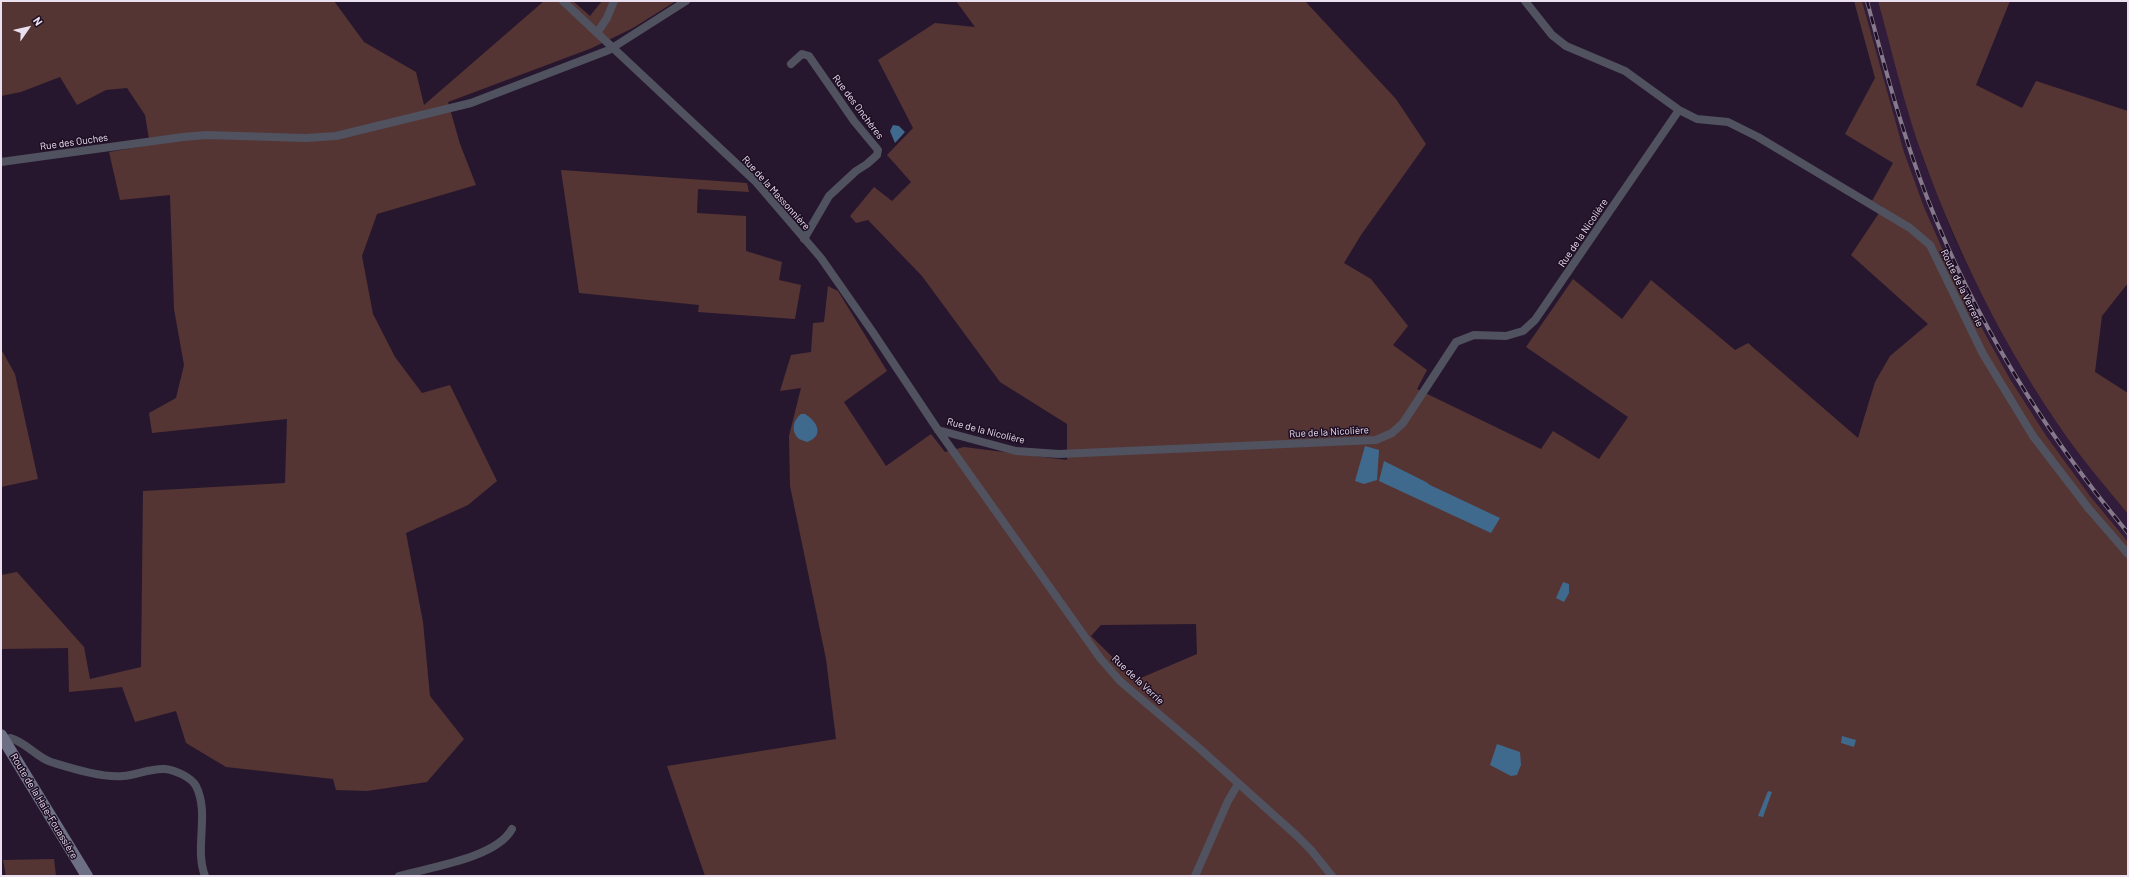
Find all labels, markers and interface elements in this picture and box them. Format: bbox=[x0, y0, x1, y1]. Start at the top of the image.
north arrow bbox=[8, 8, 48, 48]
text: N bbox=[31, 14, 46, 28]
street label: Rue des Onchères bbox=[830, 73, 886, 141]
street label: Rue des Ouches bbox=[39, 131, 109, 153]
street label: Rue de la Massonnière bbox=[739, 153, 813, 233]
street label: Rue de la Nicolière bbox=[1556, 196, 1610, 270]
street label: Route de la Verrerie bbox=[1938, 247, 1986, 329]
street label: Rue de la Nicolière bbox=[946, 415, 1026, 447]
street label: Rue de la Nicolière bbox=[1289, 424, 1369, 440]
street label: Rue de la Verrie bbox=[1109, 653, 1167, 707]
street label: Route de la Haie-Fouassière bbox=[8, 751, 80, 861]

